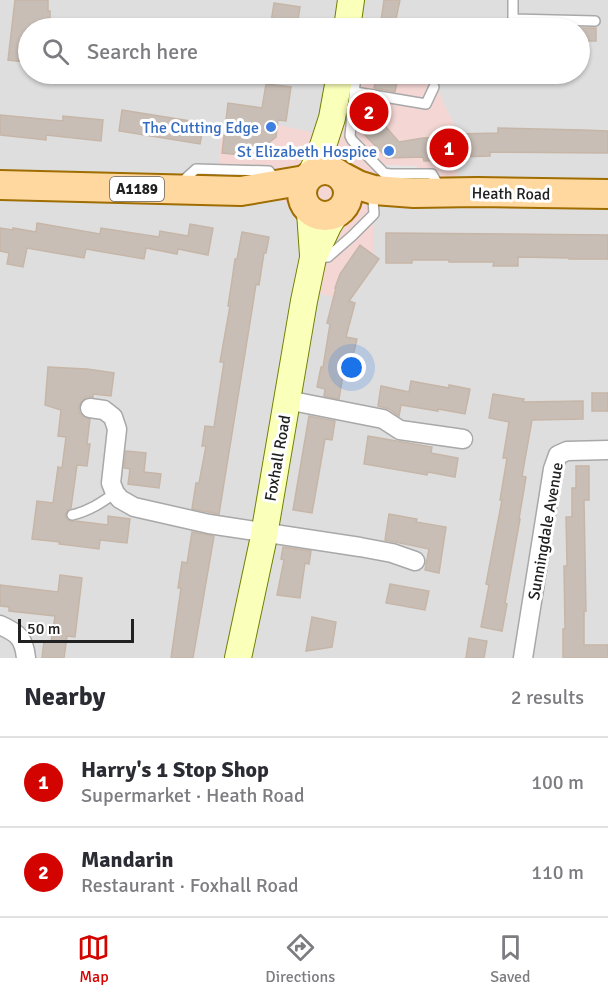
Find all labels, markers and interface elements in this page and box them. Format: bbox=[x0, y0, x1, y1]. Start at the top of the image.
search box bbox=[18, 18, 590, 84]
icon: search bbox=[39, 35, 72, 68]
text: Search here bbox=[87, 38, 198, 65]
pin: 2 bbox=[350, 90, 388, 134]
place label: The Cutting Edge bbox=[142, 118, 259, 138]
marker: The Cutting Edge bbox=[264, 120, 278, 134]
pin: 1 bbox=[430, 126, 468, 170]
place label: St Elizabeth Hospice bbox=[237, 142, 377, 162]
marker: St Elizabeth Hospice bbox=[382, 144, 396, 158]
road number: A1189 bbox=[110, 177, 164, 201]
street label: Heath Road bbox=[471, 183, 551, 205]
your location bbox=[337, 353, 366, 382]
street label: Foxhall Road bbox=[261, 414, 295, 503]
street label: Sunningdale Avenue bbox=[524, 461, 568, 602]
scale bar bbox=[18, 616, 134, 644]
text: 50 m bbox=[27, 619, 61, 639]
text: Nearby bbox=[24, 681, 105, 713]
text: 2 results bbox=[511, 685, 584, 710]
text: Harry's 1 Stop Shop bbox=[81, 756, 269, 783]
text: 1 bbox=[38, 770, 49, 795]
text: 100 m bbox=[531, 770, 584, 795]
text: Supermarket · Heath Road bbox=[81, 783, 305, 808]
text: Mandarin bbox=[81, 846, 174, 873]
text: 2 bbox=[38, 860, 49, 885]
text: 110 m bbox=[531, 860, 584, 885]
text: Restaurant · Foxhall Road bbox=[81, 873, 299, 898]
tab: Map bbox=[77, 931, 110, 987]
tab: Directions bbox=[265, 931, 335, 987]
tab: Saved bbox=[490, 931, 531, 987]

